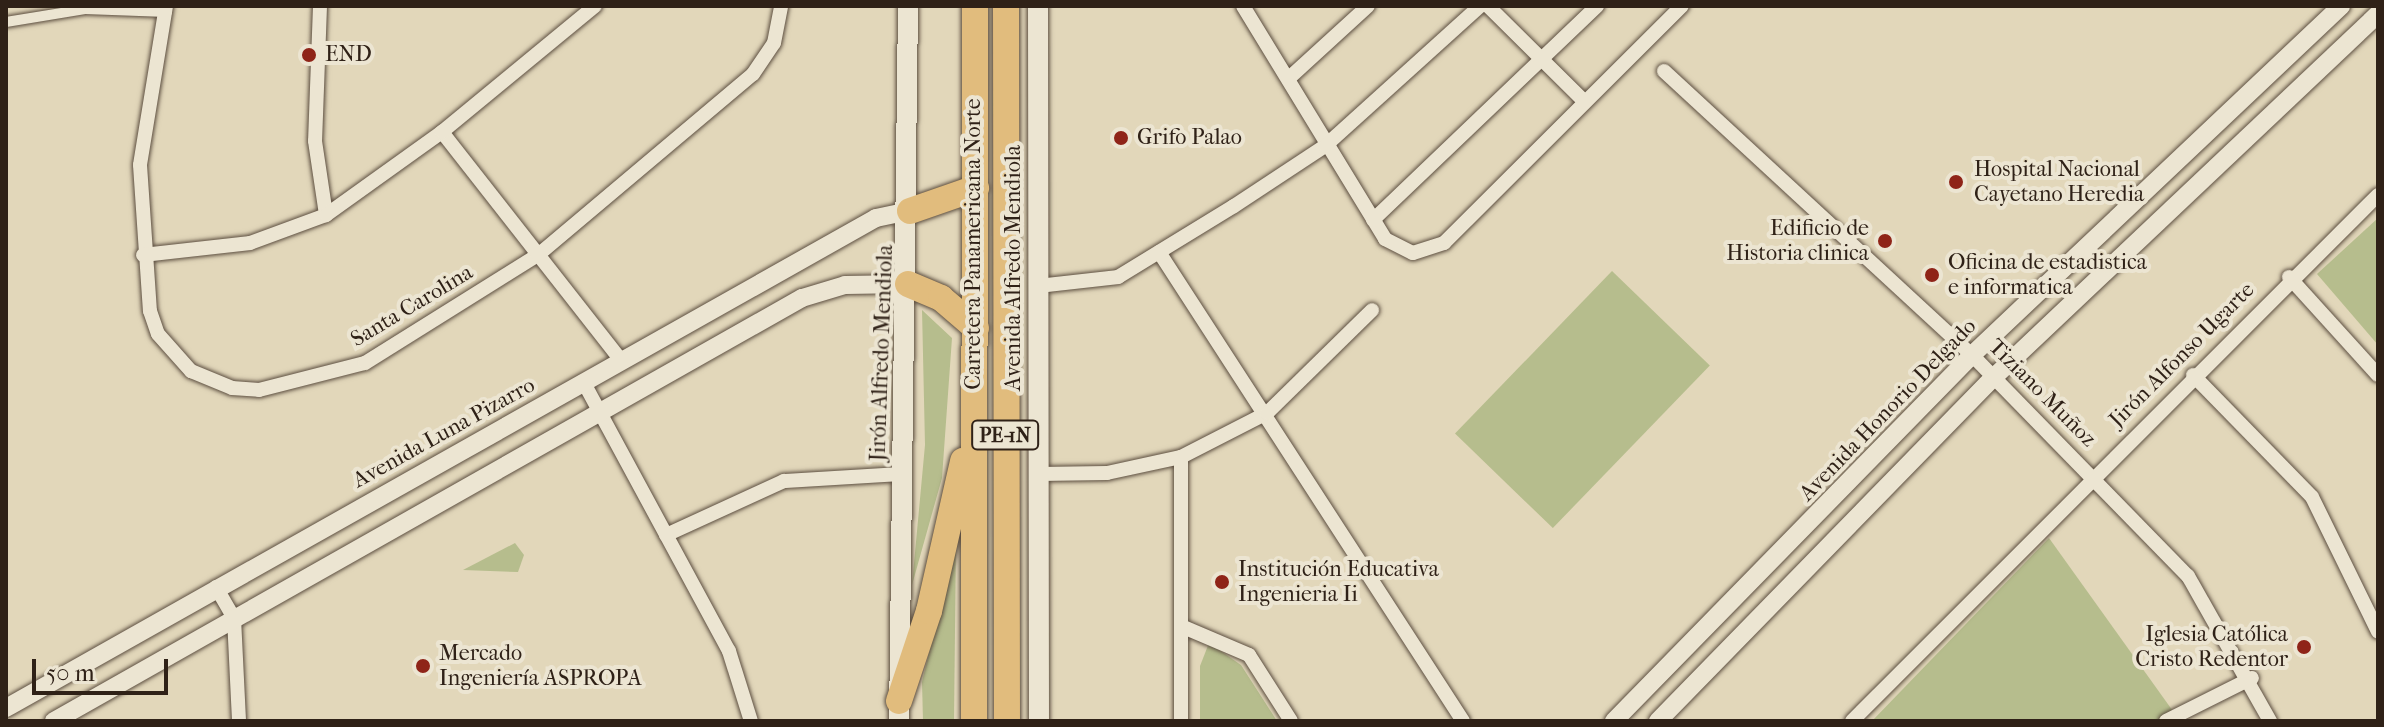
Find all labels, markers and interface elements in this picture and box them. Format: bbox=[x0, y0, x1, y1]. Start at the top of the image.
place label: END bbox=[325, 42, 372, 68]
marker: END bbox=[300, 46, 318, 64]
street label: Carretera Panamericana Norte bbox=[961, 98, 987, 390]
place label: Grifo Palao bbox=[1137, 125, 1242, 151]
marker: Grifo Palao bbox=[1112, 129, 1130, 147]
street label: Avenida Alfredo Mendiola bbox=[1001, 145, 1027, 391]
place label: Hospital Nacional Cayetano Heredia bbox=[1974, 156, 2144, 208]
marker: Hospital Nacional Cayetano Heredia bbox=[1945, 171, 1967, 193]
place label: Edificio de Historia clinica bbox=[1726, 215, 1869, 266]
marker: Edificio de Historia clinica bbox=[1876, 232, 1894, 250]
street label: Jirón Alfredo Mendiola bbox=[865, 244, 899, 462]
place label: Oficina de estadistica e informatica bbox=[1948, 249, 2147, 300]
street label: Santa Carolina bbox=[346, 259, 478, 353]
marker: Oficina de estadistica e informatica bbox=[1923, 266, 1941, 284]
street label: Jirón Alfonso Ugarte bbox=[2104, 277, 2260, 433]
street label: Avenida Honorio Delgado bbox=[1794, 313, 1982, 507]
street label: Tiziano Muñoz bbox=[1983, 334, 2101, 452]
street label: Avenida Luna Pizarro bbox=[348, 372, 540, 494]
road number: PE-1N bbox=[971, 419, 1039, 451]
place label: Institución Educativa Ingenieria Ii bbox=[1238, 556, 1439, 608]
marker: Institución Educativa Ingenieria Ii bbox=[1213, 573, 1231, 591]
place label: Iglesia Católica Cristo Redentor bbox=[2135, 621, 2288, 672]
marker: Iglesia Católica Cristo Redentor bbox=[2295, 638, 2313, 656]
place label: Mercado Ingeniería ASPROPA bbox=[439, 640, 642, 692]
scale bar bbox=[36, 643, 172, 693]
marker: Mercado Ingeniería ASPROPA bbox=[414, 657, 432, 675]
text: 50 m bbox=[46, 659, 95, 687]

